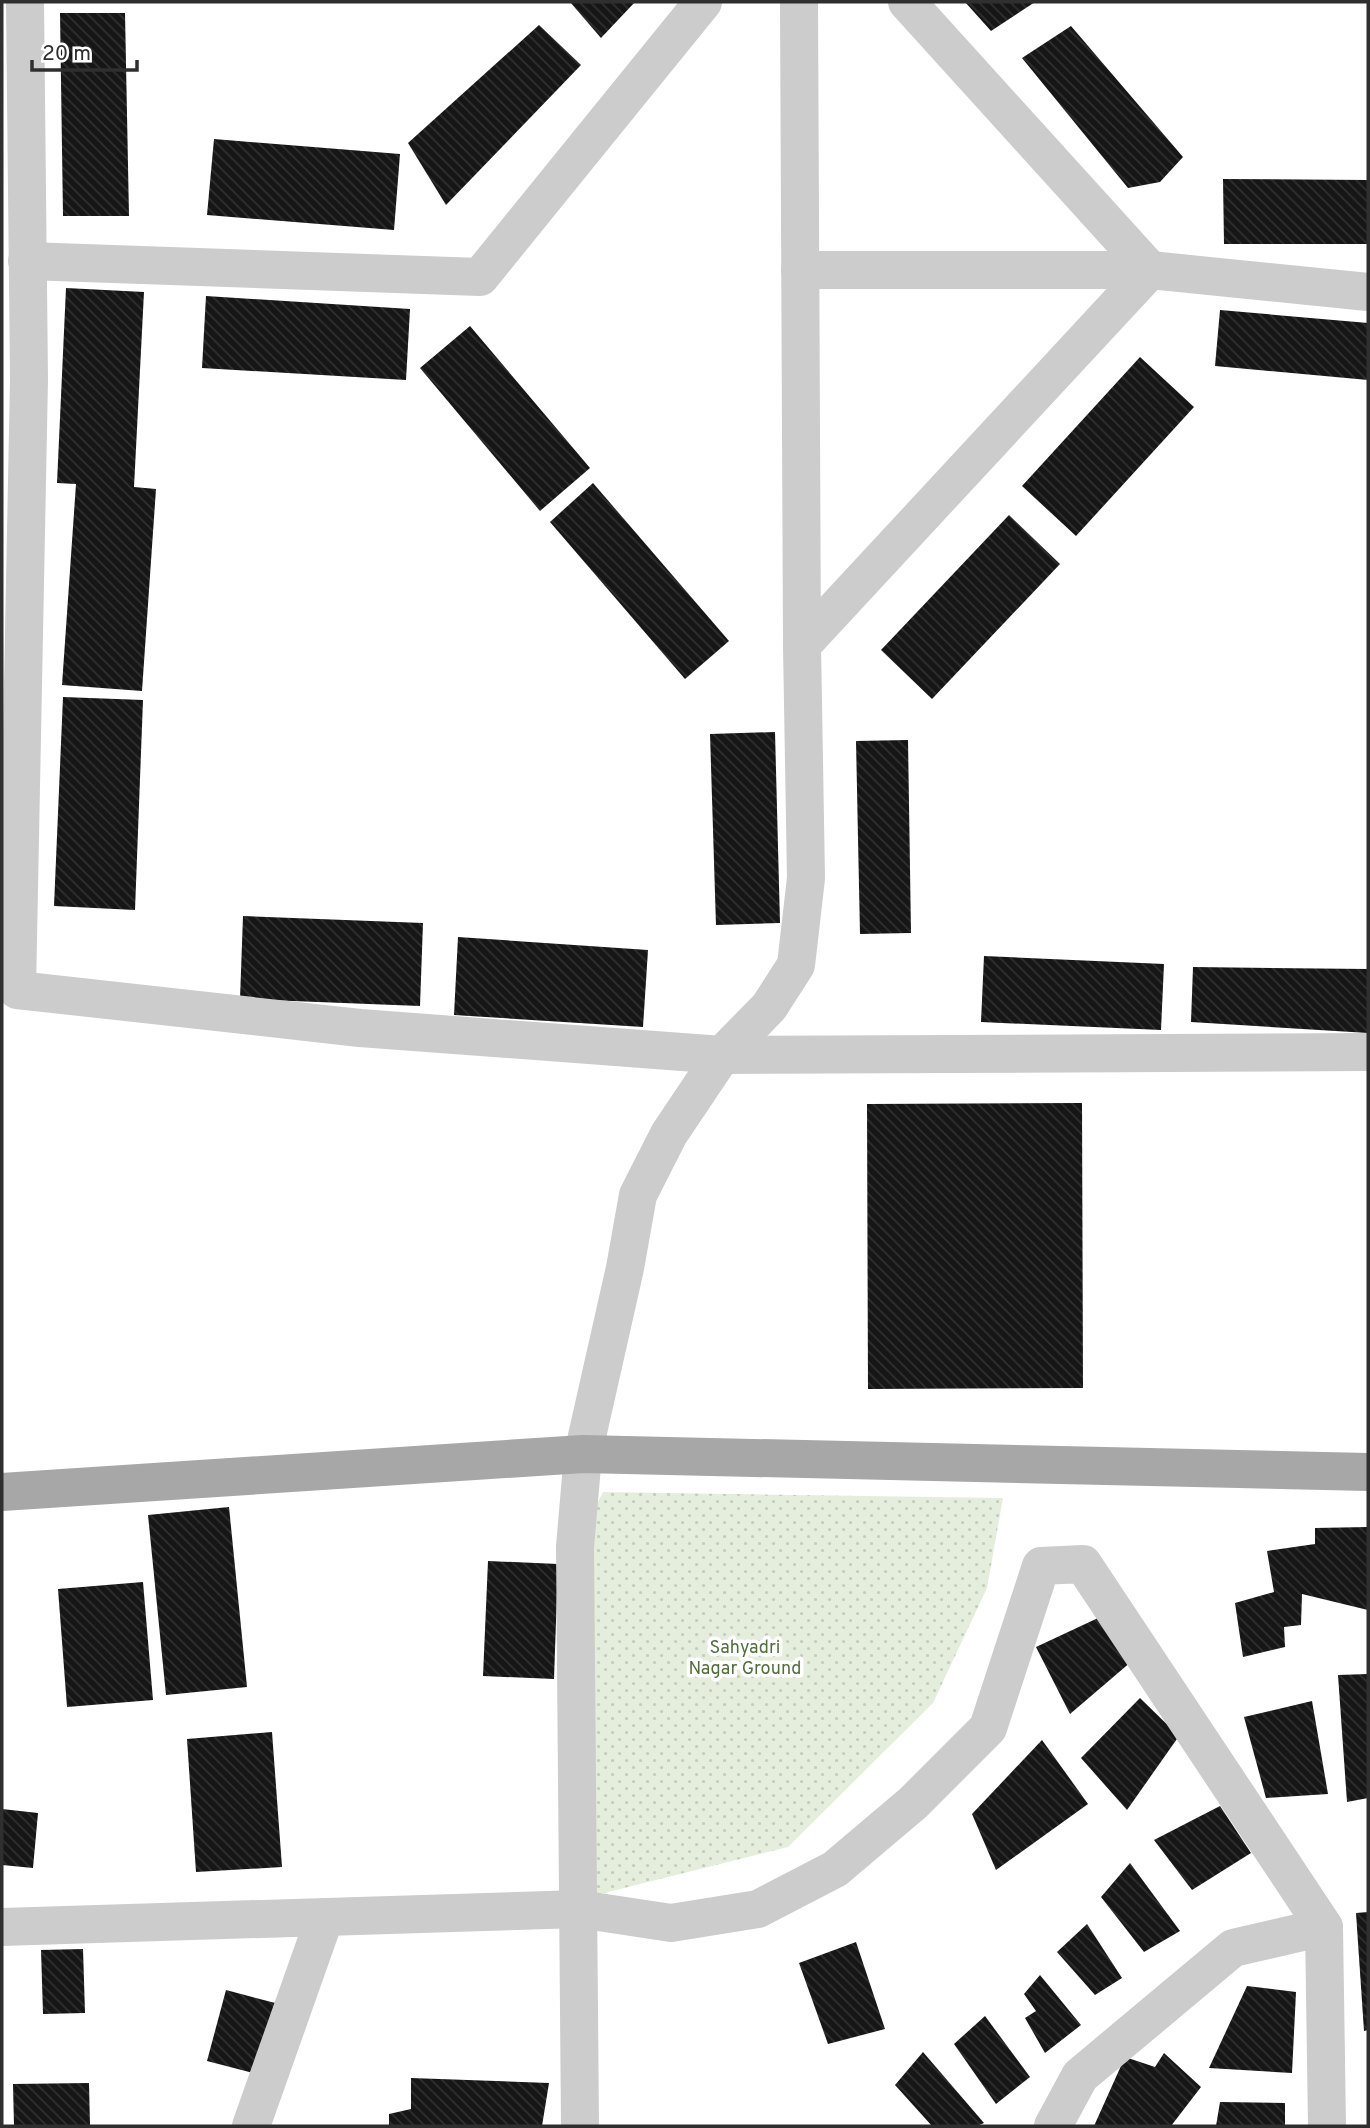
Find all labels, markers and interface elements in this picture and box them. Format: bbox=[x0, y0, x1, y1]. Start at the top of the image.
scale bar bbox=[32, 28, 136, 72]
text: 20 m bbox=[42, 41, 91, 68]
park label: Sahyadri Nagar Ground bbox=[689, 1637, 801, 1681]

